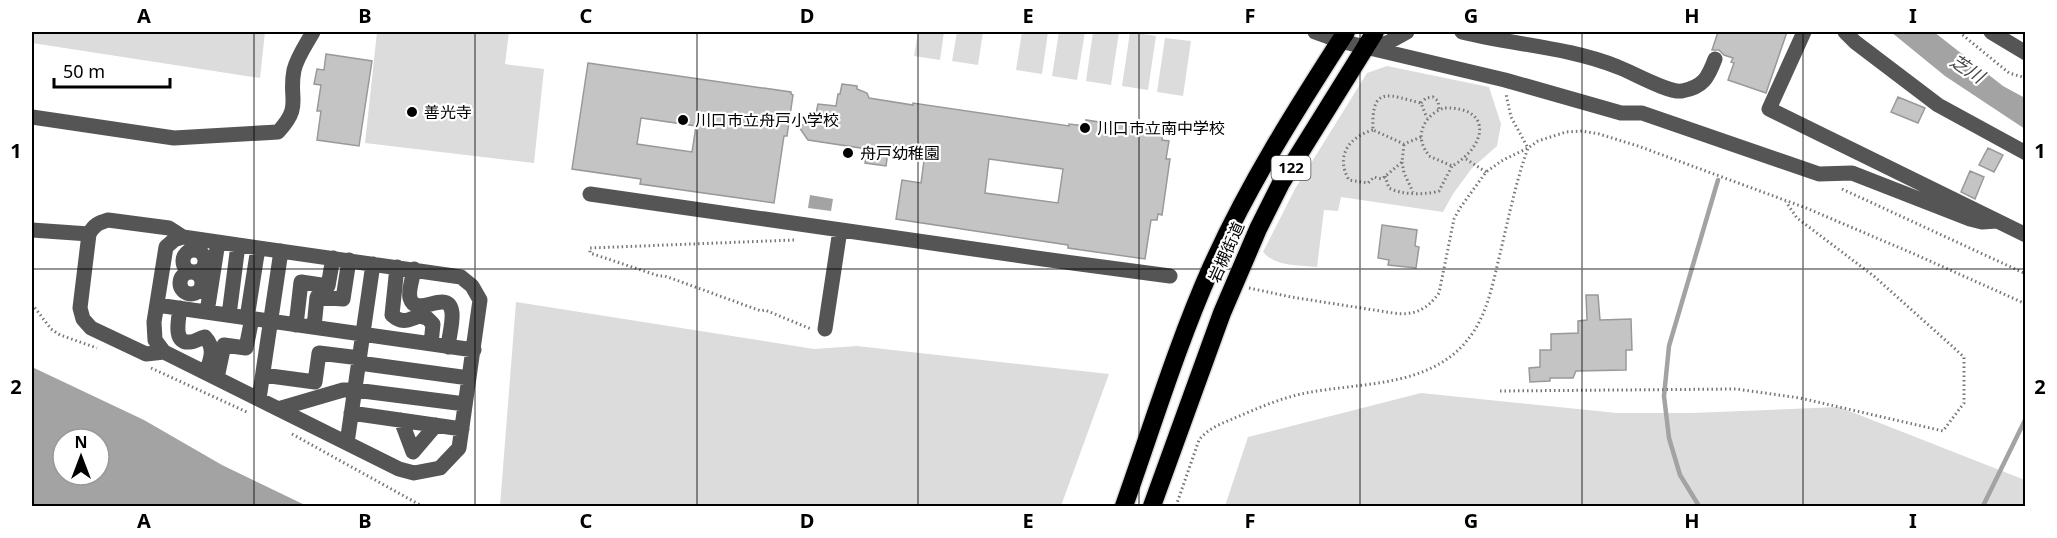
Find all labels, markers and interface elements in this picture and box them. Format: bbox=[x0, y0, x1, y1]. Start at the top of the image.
text: A bbox=[137, 2, 151, 29]
text: B bbox=[358, 2, 372, 29]
text: C bbox=[580, 2, 593, 29]
text: D bbox=[800, 2, 814, 29]
text: E bbox=[1022, 2, 1034, 29]
text: F bbox=[1245, 2, 1255, 29]
text: G bbox=[1464, 2, 1478, 29]
text: H bbox=[1684, 2, 1700, 29]
text: I bbox=[1909, 2, 1917, 29]
water label: 芝川 bbox=[1946, 48, 1991, 89]
scale bar bbox=[54, 51, 170, 89]
text: 50 m bbox=[63, 59, 105, 83]
place label: 善光寺 bbox=[424, 101, 472, 123]
marker: 善光寺 bbox=[405, 105, 419, 119]
place label: 川口市立舟戸小学校 bbox=[695, 109, 839, 131]
marker: 川口市立舟戸小学校 bbox=[676, 113, 690, 127]
place label: 川口市立南中学校 bbox=[1097, 117, 1225, 139]
marker: 川口市立南中学校 bbox=[1078, 121, 1092, 135]
text: 1 bbox=[10, 137, 22, 164]
text: 1 bbox=[2034, 137, 2046, 164]
place label: 舟戸幼稚園 bbox=[860, 142, 940, 164]
marker: 舟戸幼稚園 bbox=[841, 146, 855, 160]
road number: 122 bbox=[1272, 156, 1310, 180]
street label: 岩槻街道 bbox=[1203, 218, 1249, 286]
text: 2 bbox=[10, 373, 22, 400]
text: 2 bbox=[2034, 373, 2046, 400]
north arrow bbox=[51, 427, 111, 487]
text: N bbox=[74, 431, 88, 453]
text: A bbox=[137, 507, 151, 534]
text: B bbox=[358, 507, 372, 534]
text: C bbox=[580, 507, 593, 534]
text: D bbox=[800, 507, 814, 534]
text: E bbox=[1022, 507, 1034, 534]
text: F bbox=[1245, 507, 1255, 534]
text: G bbox=[1464, 507, 1478, 534]
text: H bbox=[1684, 507, 1700, 534]
text: I bbox=[1909, 507, 1917, 534]

